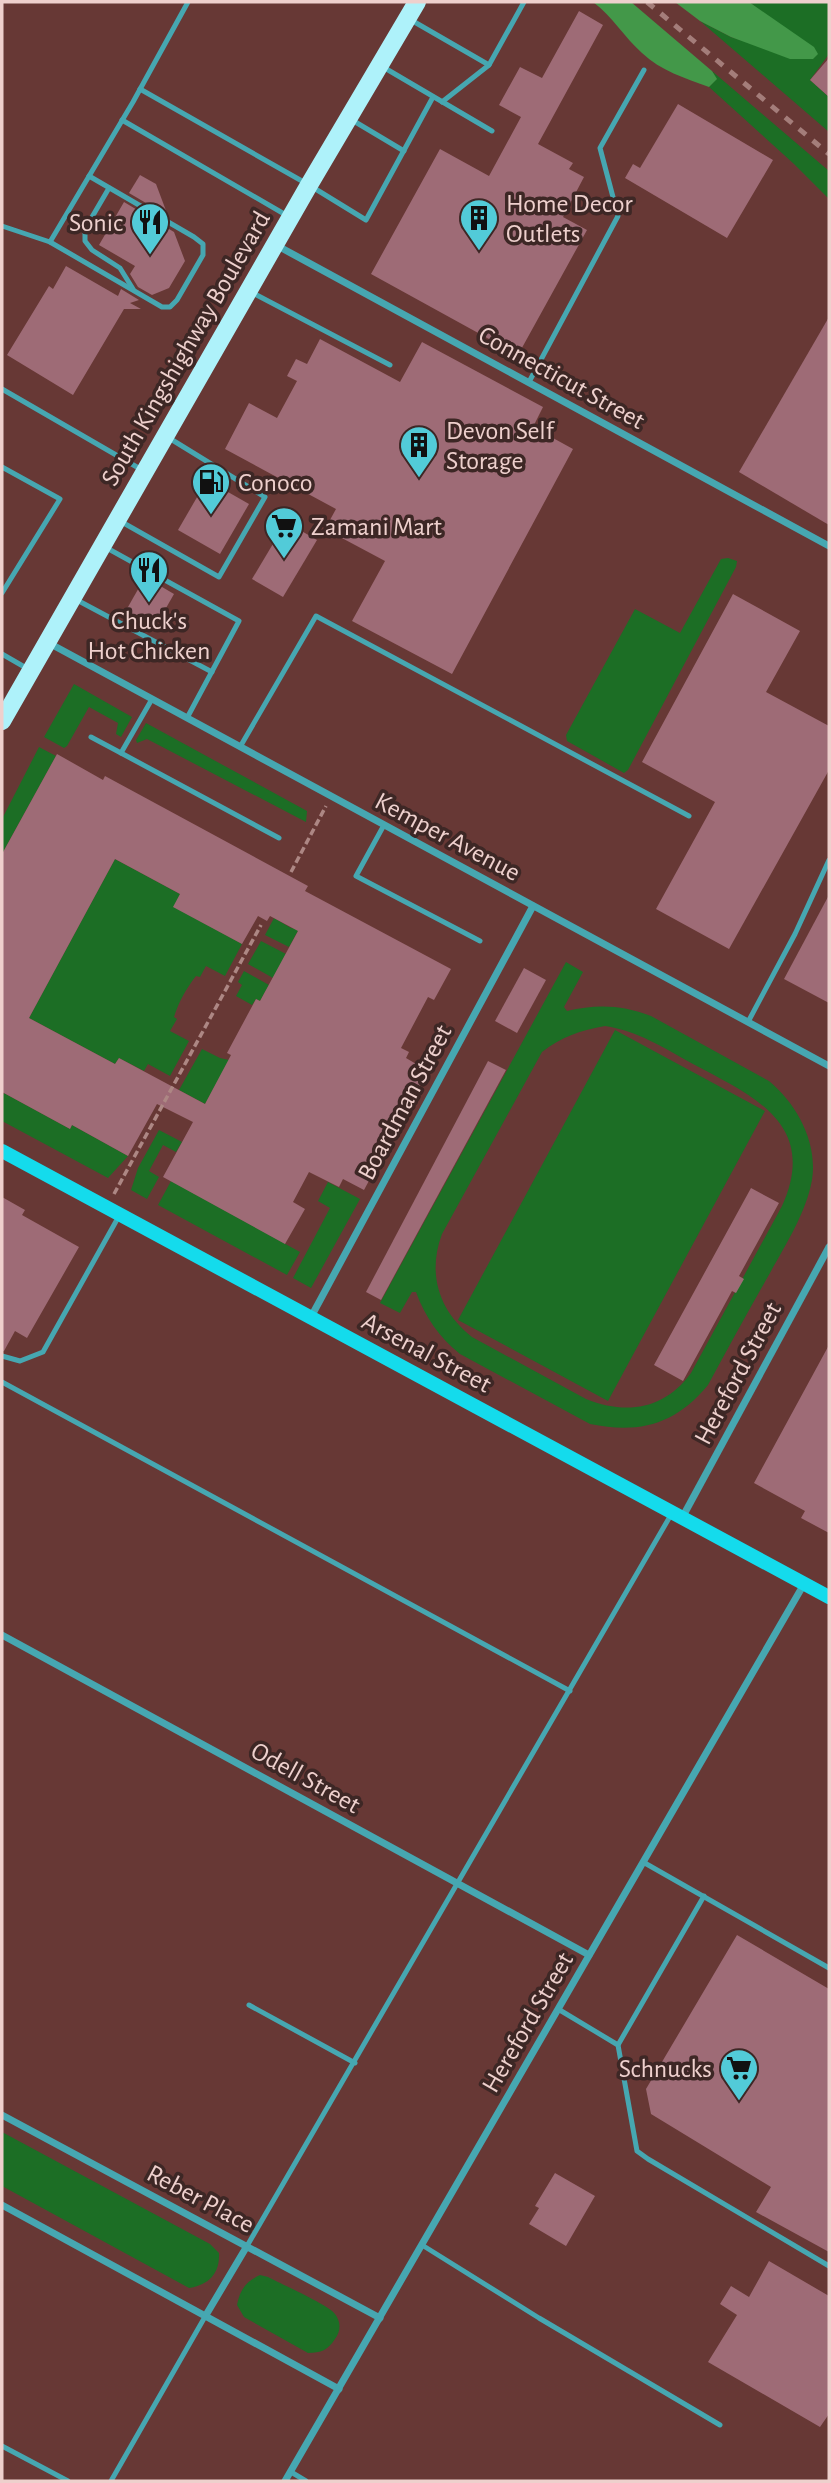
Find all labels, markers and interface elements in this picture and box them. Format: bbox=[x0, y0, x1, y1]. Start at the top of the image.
place label: Home Decor Outlets bbox=[506, 191, 633, 247]
building icon: Home Decor Outlets bbox=[458, 197, 500, 252]
restaurant icon: Sonic bbox=[129, 201, 171, 256]
street label: South Kingshighway Boulevard bbox=[97, 207, 275, 490]
place label: Sonic bbox=[69, 210, 123, 236]
street label: Connecticut Street bbox=[474, 321, 649, 434]
place label: Devon Self Storage bbox=[446, 418, 556, 474]
building icon: Devon Self Storage bbox=[398, 424, 440, 479]
fuel station icon: Conoco bbox=[190, 461, 232, 516]
place label: Conoco bbox=[238, 470, 312, 496]
supermarket icon: Zamani Mart bbox=[263, 505, 305, 560]
place label: Zamani Mart bbox=[311, 514, 442, 540]
restaurant icon: Chuck's Hot Chicken bbox=[128, 549, 170, 604]
place label: Chuck's Hot Chicken bbox=[88, 608, 210, 664]
street label: Kemper Avenue bbox=[371, 788, 524, 886]
street label: Boardman Street bbox=[353, 1021, 457, 1184]
street label: Hereford Street bbox=[690, 1298, 786, 1449]
street label: Arsenal Street bbox=[358, 1308, 495, 1398]
street label: Odell Street bbox=[247, 1737, 364, 1818]
street label: Hereford Street bbox=[477, 1948, 578, 2097]
supermarket icon: Schnucks bbox=[718, 2047, 760, 2102]
place label: Schnucks bbox=[619, 2056, 712, 2082]
street label: Reber Place bbox=[143, 2160, 258, 2238]

